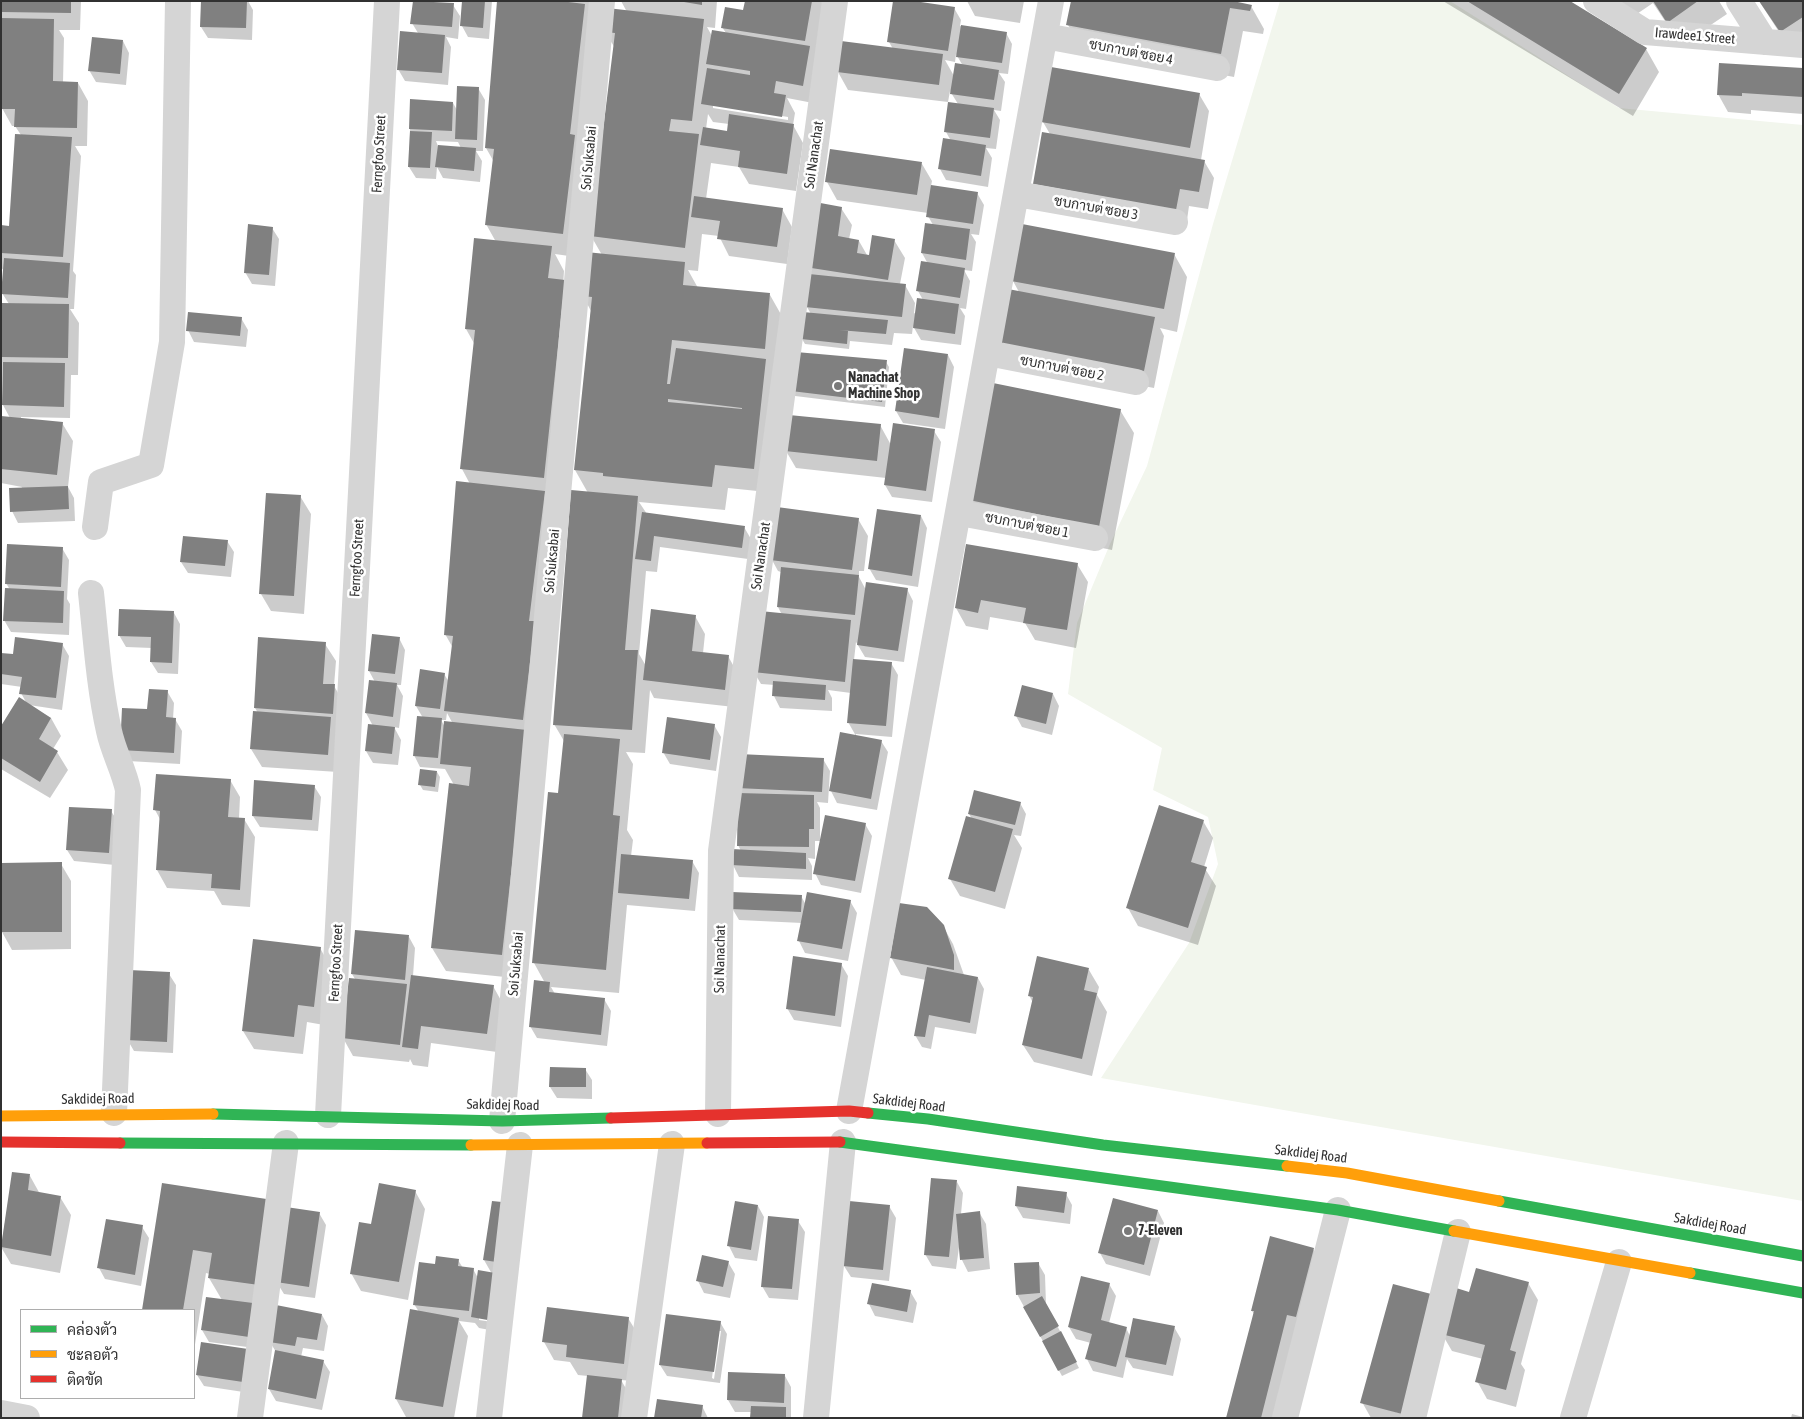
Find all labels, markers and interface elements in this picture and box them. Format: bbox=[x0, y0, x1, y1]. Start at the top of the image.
street label: Irawdee1 Street bbox=[1654, 24, 1736, 48]
street label: ชบกาบต่ ซอย 4 bbox=[1088, 36, 1174, 68]
street label: Ferngfoo Street bbox=[369, 114, 389, 194]
street label: Soi Nanachat bbox=[801, 120, 827, 190]
street label: Soi Suksabai bbox=[578, 125, 600, 191]
street label: ชบกาบต่ ซอย 3 bbox=[1053, 192, 1139, 224]
street label: ชบกาบต่ ซอย 2 bbox=[1019, 352, 1105, 384]
place label: Nanachat Machine Shop bbox=[848, 370, 920, 402]
marker: Nanachat Machine Shop bbox=[832, 380, 844, 392]
street label: ชบกาบต่ ซอย 1 bbox=[984, 509, 1070, 541]
street label: Ferngfoo Street bbox=[347, 518, 367, 598]
street label: Soi Nanachat bbox=[748, 521, 774, 591]
street label: Soi Suksabai bbox=[541, 528, 563, 594]
street label: Ferngfoo Street bbox=[326, 923, 346, 1003]
street label: Soi Nanachat bbox=[711, 925, 729, 993]
street label: Soi Suksabai bbox=[505, 931, 527, 997]
street label: Sakdidej Road bbox=[61, 1090, 135, 1108]
street label: Sakdidej Road bbox=[872, 1090, 946, 1116]
street label: Sakdidej Road bbox=[466, 1096, 540, 1114]
street label: Sakdidej Road bbox=[1274, 1141, 1348, 1167]
street label: Sakdidej Road bbox=[1673, 1209, 1747, 1239]
place label: 7-Eleven bbox=[1138, 1223, 1183, 1239]
marker: 7-Eleven bbox=[1122, 1225, 1134, 1237]
legend bbox=[20, 1309, 195, 1399]
text: คล่องตัว bbox=[67, 1321, 117, 1338]
text: ชะลอตัว bbox=[67, 1346, 118, 1363]
text: ติดขัด bbox=[67, 1371, 103, 1388]

